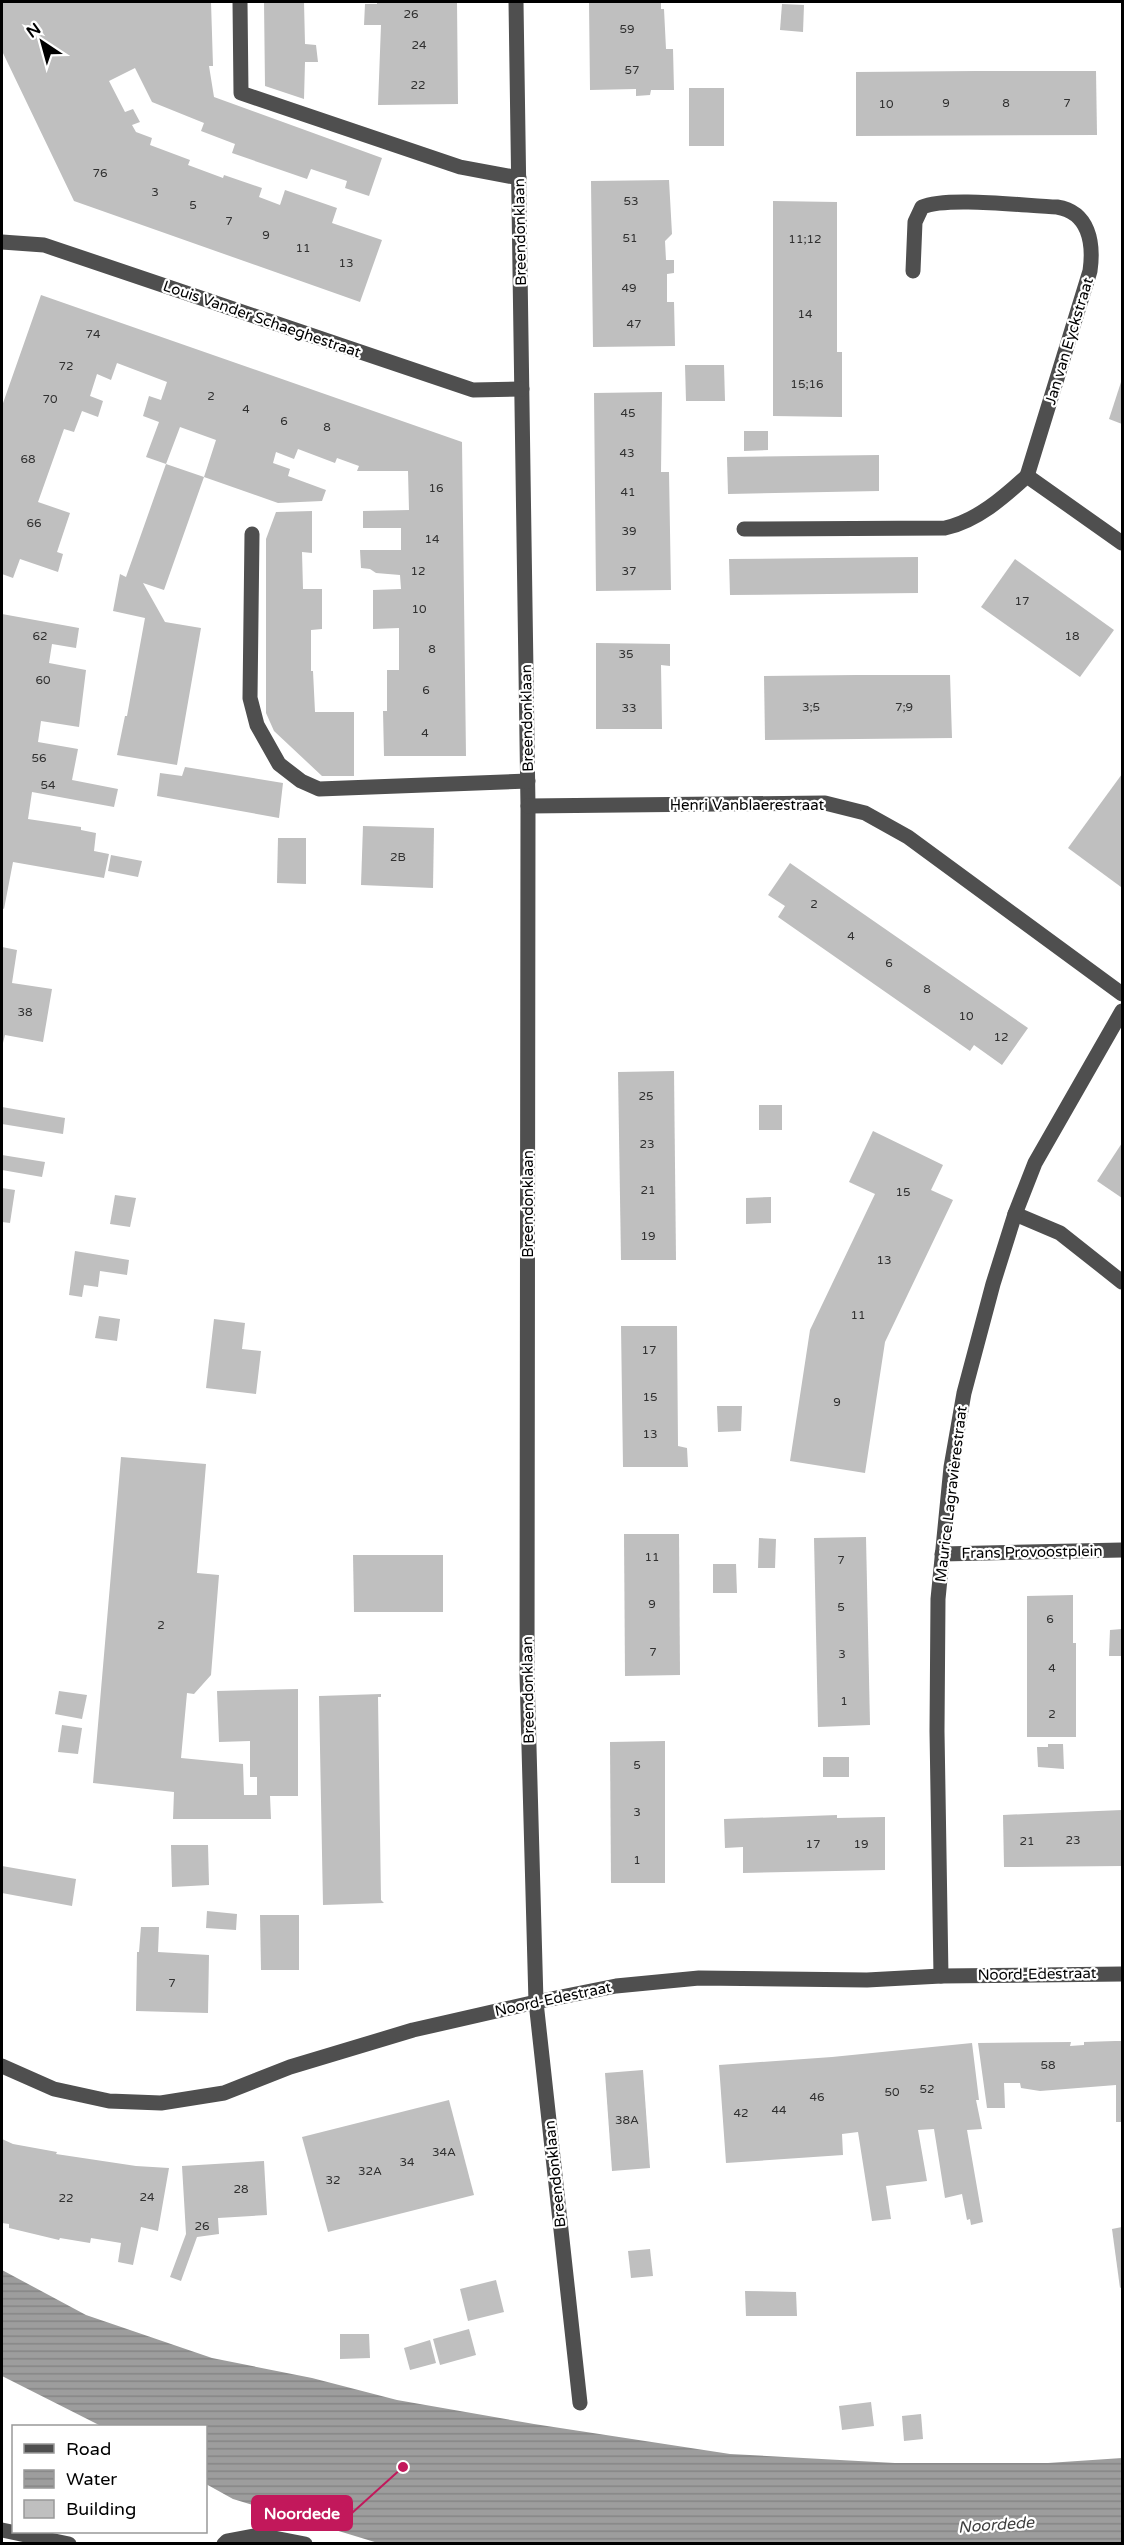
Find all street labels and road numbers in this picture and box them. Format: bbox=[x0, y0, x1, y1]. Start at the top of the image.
street label: Breendonklaan bbox=[510, 178, 530, 286]
street label: Jan van Eyckstraat bbox=[1041, 275, 1097, 407]
street label: Louis Vander Schaeghestraat bbox=[161, 277, 363, 361]
street label: Breendonklaan bbox=[517, 664, 537, 772]
street label: Henri Vanblaerestraat bbox=[670, 796, 824, 814]
street label: Breendonklaan bbox=[519, 1150, 537, 1258]
street label: Maurice Lagravièrestraat bbox=[931, 1405, 971, 1583]
street label: Frans Provoostplein bbox=[961, 1542, 1103, 1562]
street label: Breendonklaan bbox=[518, 1636, 538, 1744]
street label: Noord-Edestraat bbox=[978, 1964, 1097, 1984]
street label: Noord-Edestraat bbox=[493, 1978, 613, 2020]
street label: Breendonklaan bbox=[540, 2120, 570, 2228]

